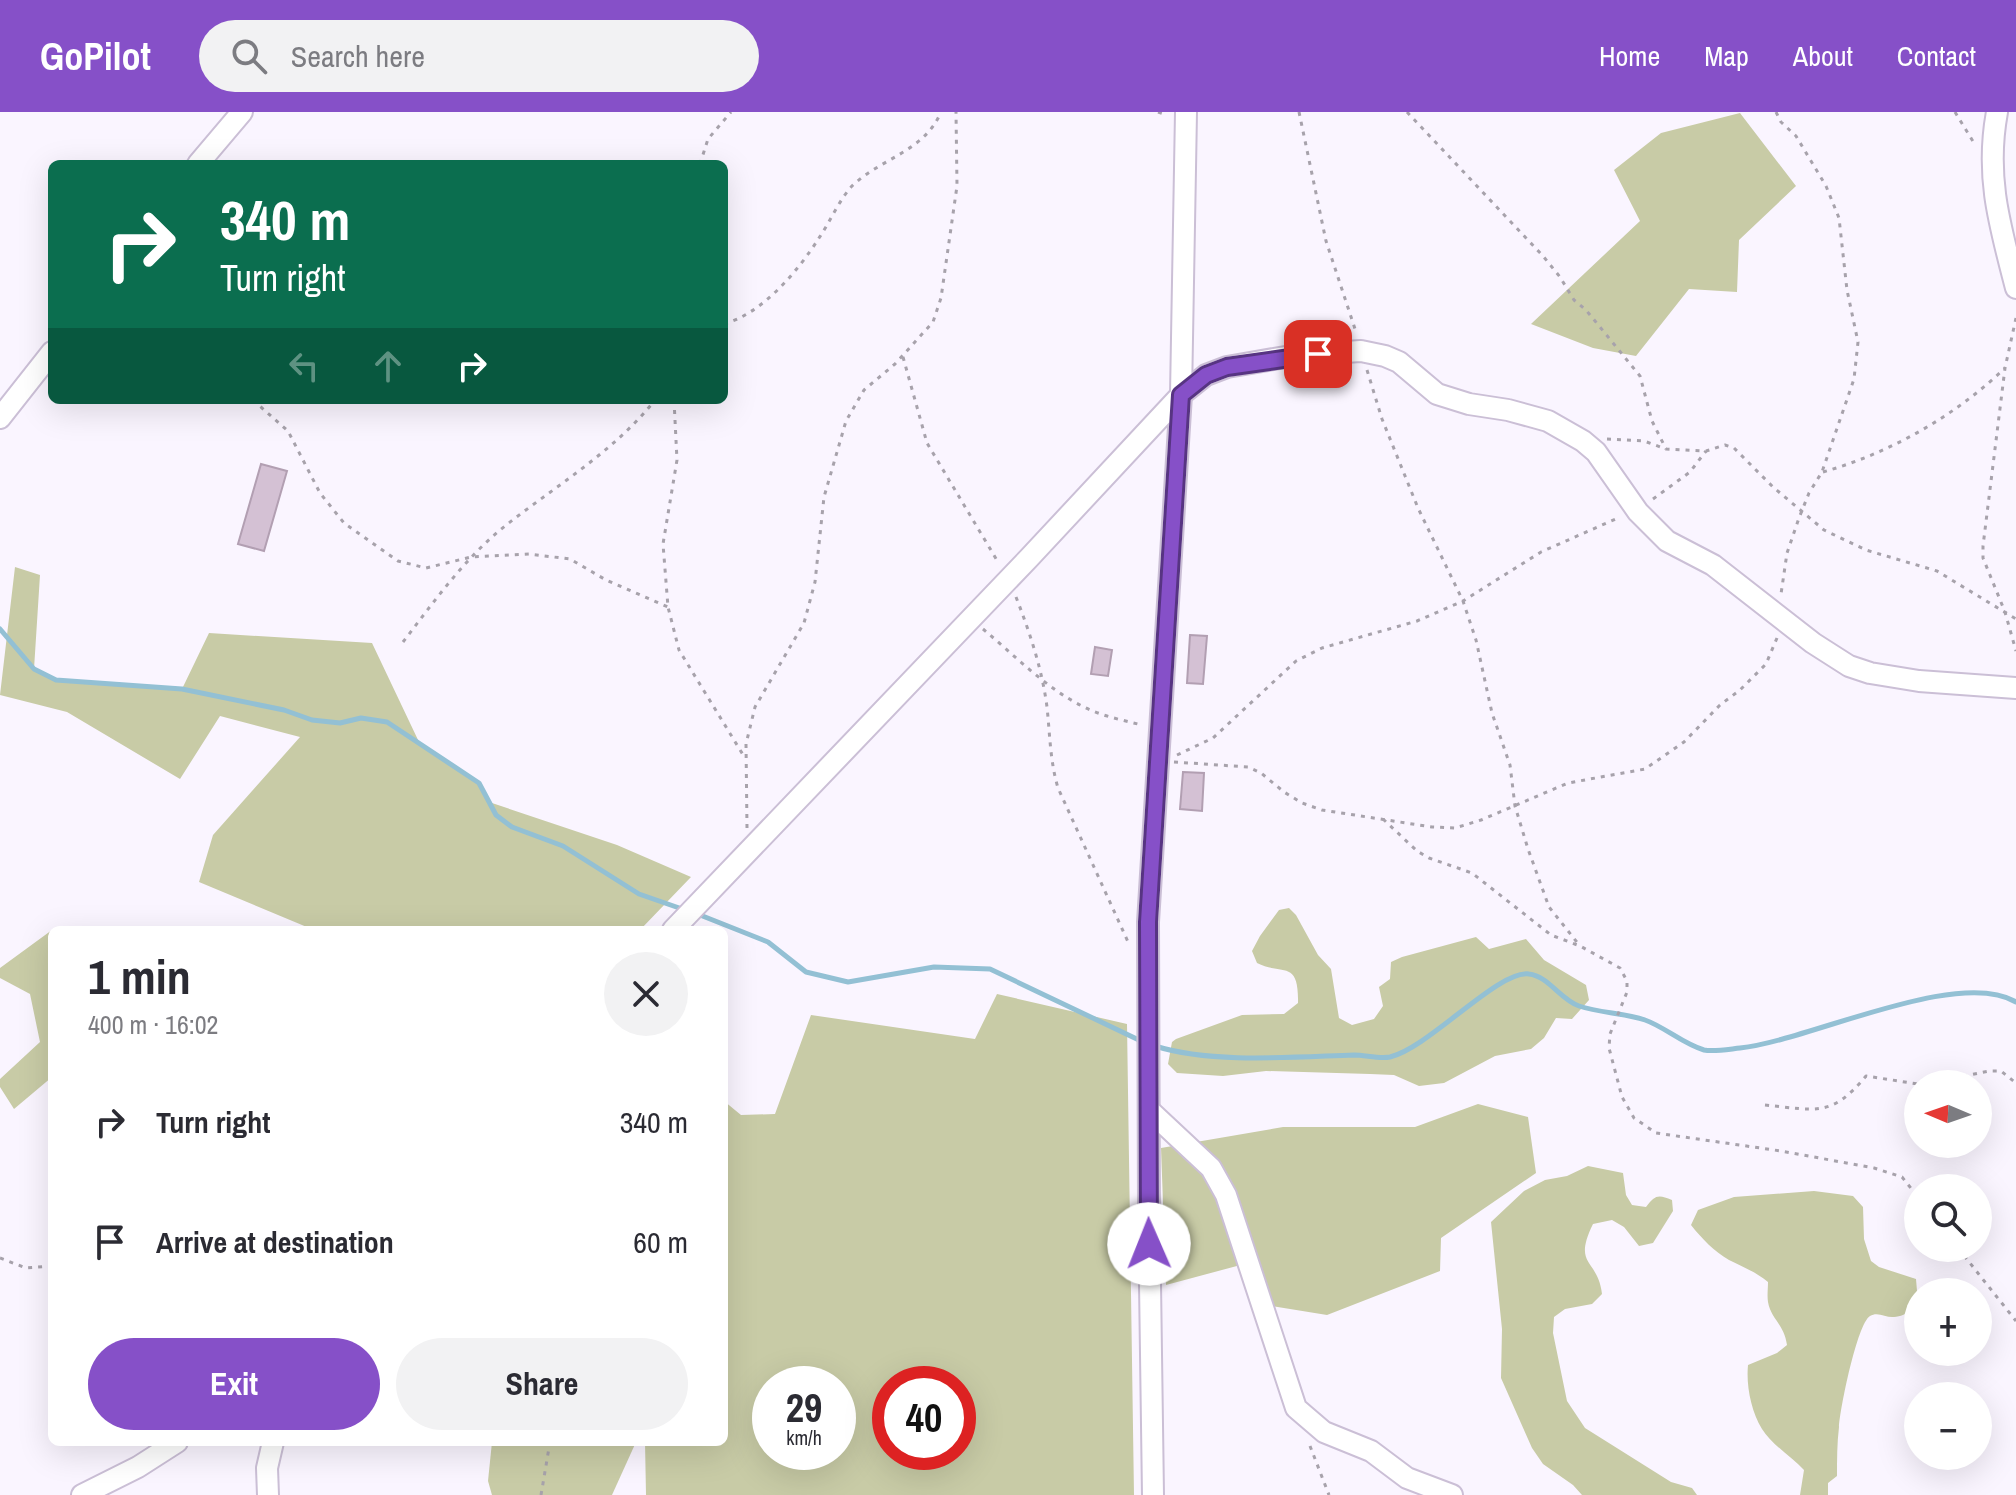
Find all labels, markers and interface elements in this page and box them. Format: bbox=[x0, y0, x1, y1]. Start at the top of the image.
search box bbox=[199, 20, 759, 92]
text: GoPilot bbox=[40, 31, 151, 82]
icon: search bbox=[227, 34, 271, 78]
text: Search here bbox=[291, 36, 425, 76]
text: Home bbox=[1599, 37, 1660, 75]
text: Map bbox=[1704, 37, 1749, 75]
text: About bbox=[1793, 37, 1853, 75]
text: Contact bbox=[1897, 37, 1976, 75]
text: 340 m bbox=[220, 182, 350, 257]
icon: right bbox=[88, 192, 192, 296]
text: Turn right bbox=[220, 254, 345, 302]
pin bbox=[1284, 320, 1352, 388]
icon: arrive bbox=[1296, 332, 1340, 376]
icon: left bbox=[282, 344, 326, 388]
icon: ahead bbox=[366, 344, 410, 388]
icon: right bbox=[450, 344, 494, 388]
text: 1 min bbox=[88, 944, 191, 1009]
button: close bbox=[604, 952, 688, 1036]
text: 400 m · 16:02 bbox=[88, 1007, 218, 1042]
north arrow bbox=[1904, 1070, 1992, 1158]
map controls bbox=[1904, 1070, 1992, 1470]
icon: right bbox=[88, 1100, 132, 1144]
text: Turn right bbox=[156, 1102, 270, 1142]
text: 340 m bbox=[620, 1102, 688, 1142]
button: search bbox=[1904, 1174, 1992, 1262]
position arrow bbox=[1107, 1202, 1191, 1286]
icon: arrive bbox=[88, 1220, 132, 1264]
text: Arrive at destination bbox=[156, 1222, 394, 1262]
text: 60 m bbox=[633, 1222, 688, 1262]
button: + bbox=[1904, 1278, 1992, 1366]
button: Exit bbox=[88, 1338, 380, 1430]
button: Share bbox=[396, 1338, 688, 1430]
speed limit sign: 40 bbox=[872, 1366, 976, 1470]
text: 29 bbox=[786, 1381, 822, 1434]
button: − bbox=[1904, 1382, 1992, 1470]
text: km/h bbox=[786, 1424, 822, 1451]

